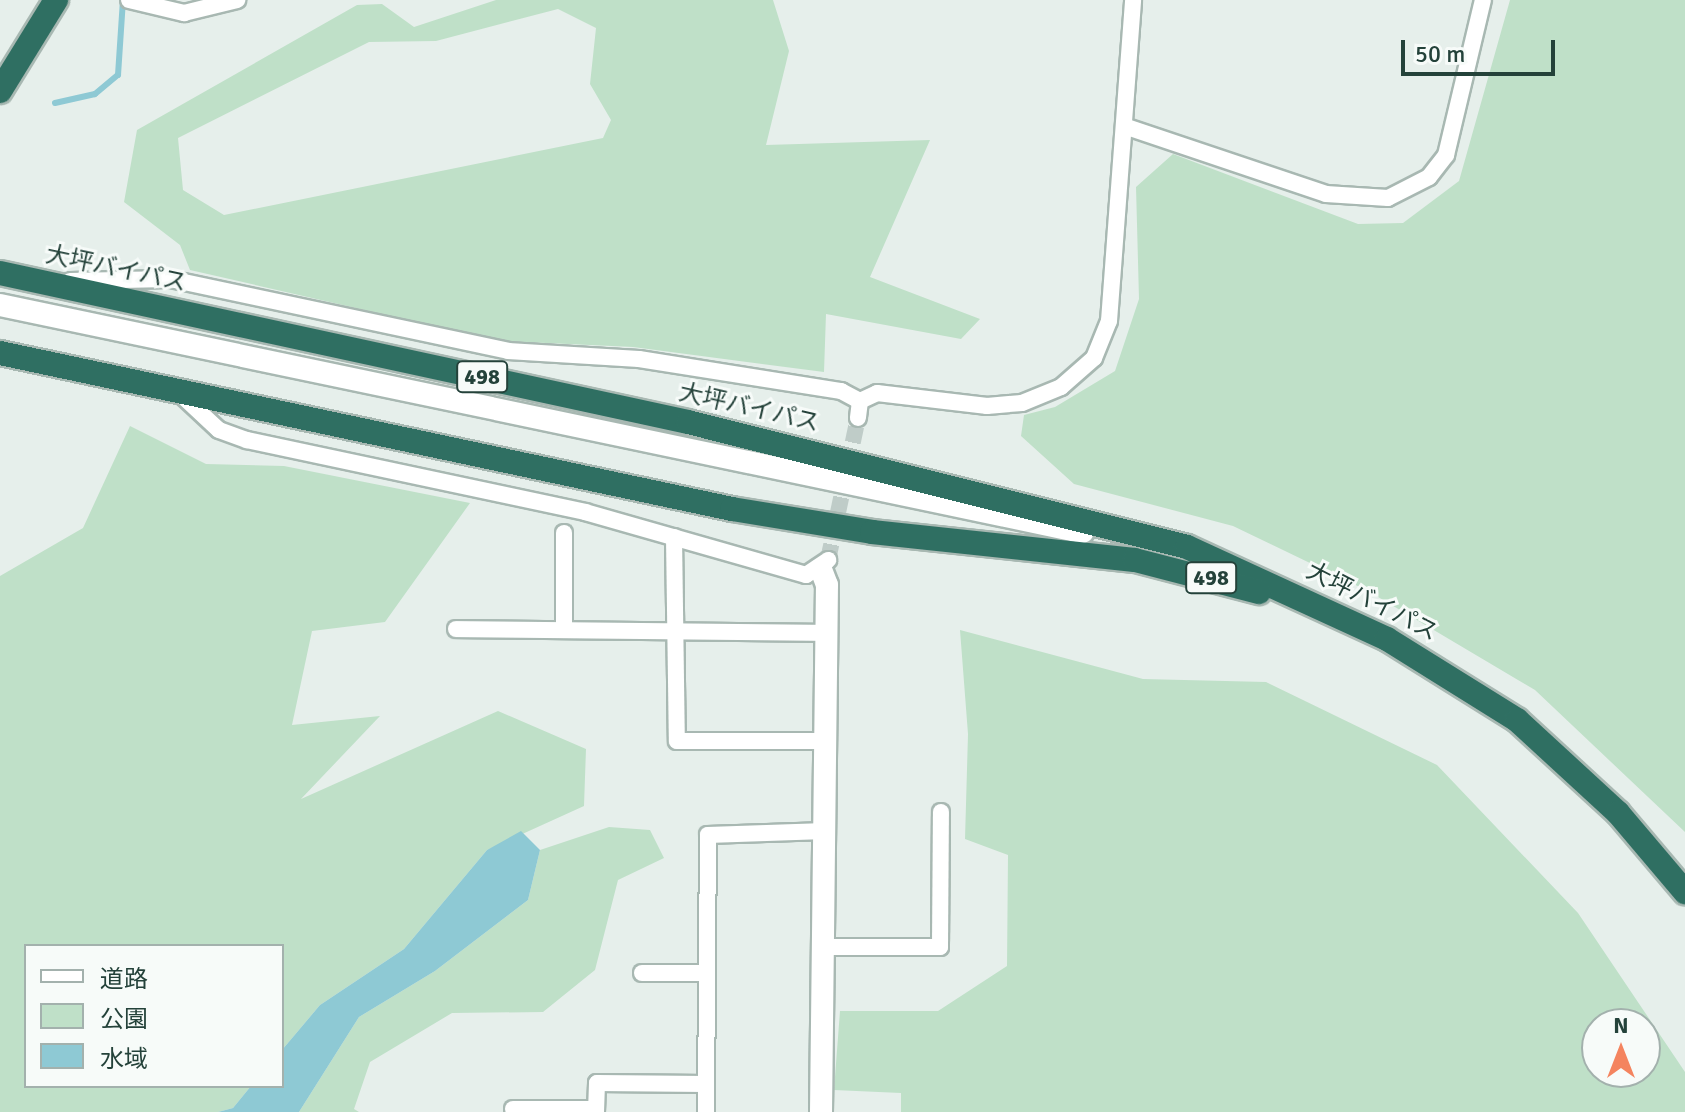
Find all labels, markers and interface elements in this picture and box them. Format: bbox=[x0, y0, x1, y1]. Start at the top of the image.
scale bar bbox=[1405, 24, 1559, 74]
text: 50 m bbox=[1415, 39, 1465, 69]
street label: 大坪バイパス bbox=[43, 240, 189, 298]
road number: 498 bbox=[456, 359, 508, 395]
street label: 大坪バイパス bbox=[676, 378, 822, 438]
street label: 大坪バイパス bbox=[1301, 556, 1443, 648]
road number: 498 bbox=[1185, 560, 1237, 596]
legend bbox=[24, 944, 284, 1088]
text: 道路 bbox=[100, 964, 148, 994]
text: 公園 bbox=[100, 1004, 148, 1034]
north arrow bbox=[1581, 1008, 1661, 1088]
text: N bbox=[1613, 1012, 1629, 1039]
text: 水域 bbox=[100, 1044, 148, 1074]

